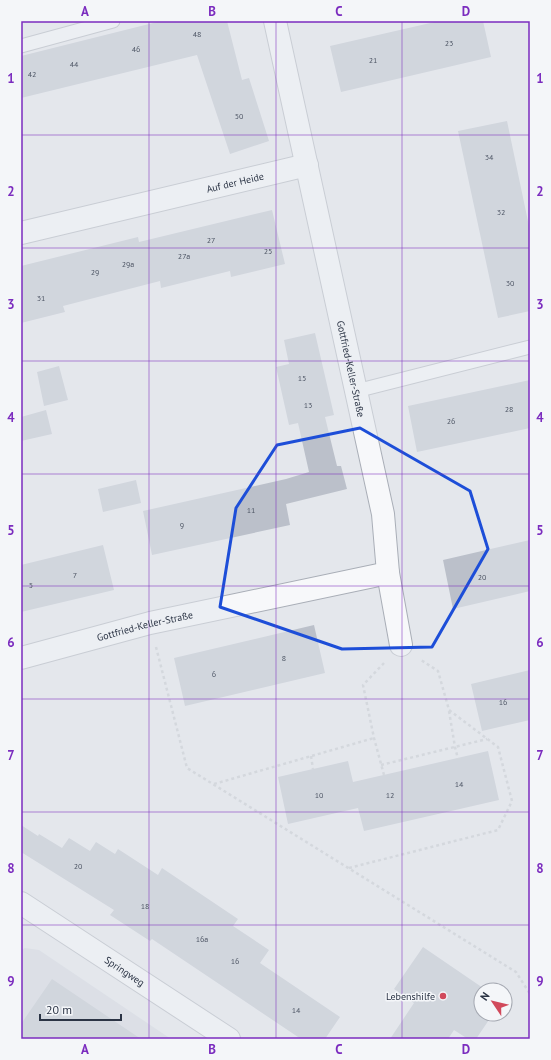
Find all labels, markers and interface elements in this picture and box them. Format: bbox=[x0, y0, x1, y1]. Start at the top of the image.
text: A bbox=[81, 3, 89, 20]
text: B bbox=[208, 3, 216, 20]
text: C bbox=[335, 3, 343, 20]
text: D bbox=[462, 3, 470, 20]
house number: 48 bbox=[193, 29, 201, 39]
house number: 23 bbox=[445, 38, 453, 48]
house number: 46 bbox=[132, 44, 140, 54]
house number: 21 bbox=[369, 55, 377, 65]
house number: 44 bbox=[70, 59, 79, 69]
house number: 42 bbox=[28, 69, 36, 79]
text: 1 bbox=[7, 70, 15, 87]
text: 1 bbox=[536, 70, 544, 87]
house number: 50 bbox=[235, 111, 244, 121]
house number: 34 bbox=[485, 152, 494, 162]
street label: Auf der Heide bbox=[205, 169, 265, 196]
text: 2 bbox=[7, 183, 15, 200]
text: 2 bbox=[536, 183, 544, 200]
house number: 32 bbox=[497, 207, 505, 217]
house number: 27 bbox=[207, 235, 215, 245]
house number: 25 bbox=[264, 246, 272, 256]
house number: 27a bbox=[178, 251, 190, 261]
house number: 29a bbox=[122, 259, 134, 269]
house number: 29 bbox=[91, 267, 99, 277]
house number: 30 bbox=[506, 278, 515, 288]
house number: 31 bbox=[37, 293, 45, 303]
text: 3 bbox=[7, 296, 15, 313]
text: 3 bbox=[536, 296, 544, 313]
street label: Gottfried-Keller-Straße bbox=[334, 319, 368, 418]
house number: 15 bbox=[298, 373, 306, 383]
house number: 13 bbox=[304, 400, 312, 410]
house number: 28 bbox=[505, 404, 513, 414]
text: 4 bbox=[7, 409, 15, 426]
text: 4 bbox=[536, 409, 544, 426]
house number: 26 bbox=[447, 416, 455, 426]
house number: 11 bbox=[247, 505, 255, 515]
house number: 9 bbox=[180, 520, 184, 530]
text: 5 bbox=[7, 522, 15, 539]
text: 5 bbox=[536, 522, 544, 539]
house number: 7 bbox=[73, 570, 77, 580]
house number: 20 bbox=[478, 572, 487, 582]
house number: 5 bbox=[29, 580, 33, 590]
street label: Gottfried-Keller-Straße bbox=[95, 608, 194, 644]
text: 6 bbox=[7, 634, 15, 651]
text: 6 bbox=[536, 634, 544, 651]
house number: 8 bbox=[282, 653, 286, 663]
house number: 6 bbox=[212, 669, 216, 679]
house number: 16 bbox=[499, 697, 507, 707]
text: 7 bbox=[7, 747, 15, 764]
text: 7 bbox=[536, 747, 544, 764]
house number: 14 bbox=[455, 779, 464, 789]
house number: 10 bbox=[315, 790, 324, 800]
house number: 12 bbox=[386, 790, 394, 800]
text: 8 bbox=[7, 860, 15, 877]
text: 8 bbox=[536, 860, 544, 877]
house number: 20 bbox=[74, 861, 83, 871]
house number: 18 bbox=[141, 901, 149, 911]
house number: 16a bbox=[196, 934, 208, 944]
street label: Springweg bbox=[102, 953, 147, 989]
house number: 16 bbox=[231, 956, 239, 966]
text: 9 bbox=[7, 973, 15, 990]
text: 9 bbox=[536, 973, 544, 990]
north arrow bbox=[473, 982, 513, 1022]
text: N bbox=[477, 989, 493, 1003]
place label: Lebenshilfe bbox=[386, 990, 435, 1003]
marker: Lebenshilfe bbox=[438, 991, 448, 1001]
scale bar bbox=[40, 996, 121, 1022]
text: 20 m bbox=[46, 1002, 72, 1017]
house number: 14 bbox=[292, 1005, 301, 1015]
text: A bbox=[81, 1041, 89, 1058]
text: B bbox=[208, 1041, 216, 1058]
text: C bbox=[335, 1041, 343, 1058]
text: D bbox=[462, 1041, 470, 1058]

